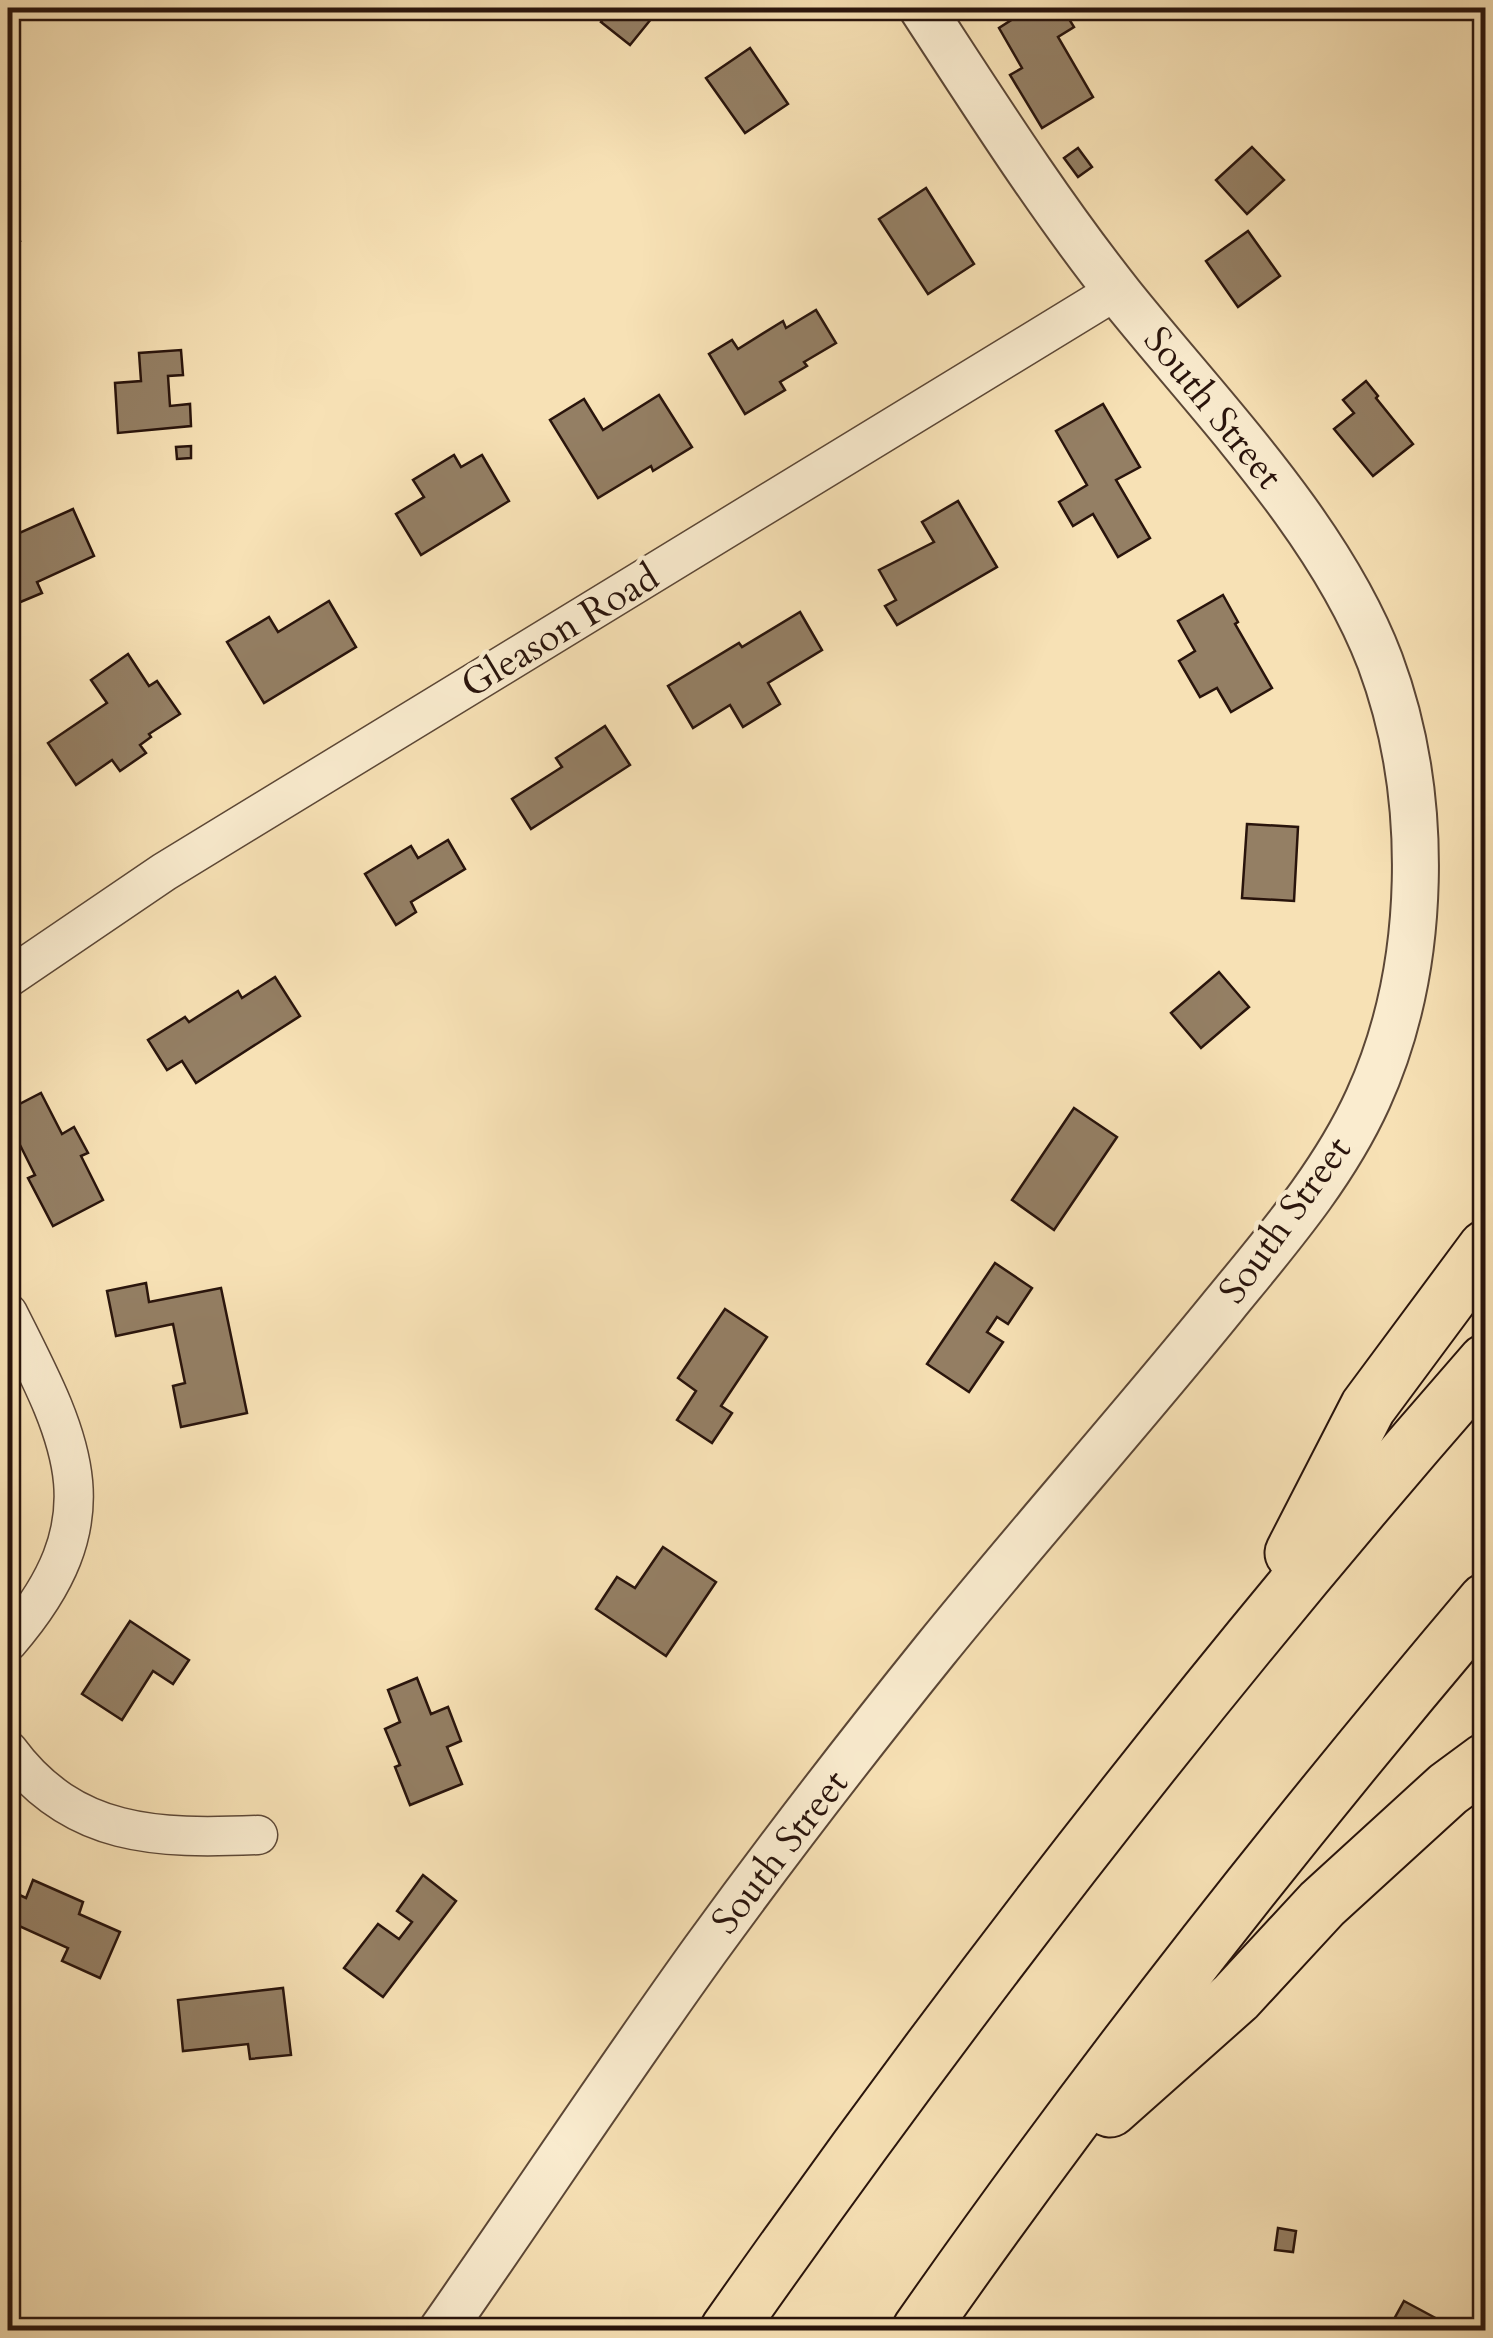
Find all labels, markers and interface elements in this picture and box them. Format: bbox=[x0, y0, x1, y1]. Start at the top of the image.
street label: South Street bbox=[1131, 316, 1295, 500]
street label: Gleason Road bbox=[451, 552, 669, 710]
street label: South Street bbox=[1207, 1126, 1363, 1314]
street label: South Street bbox=[700, 1759, 860, 1945]

